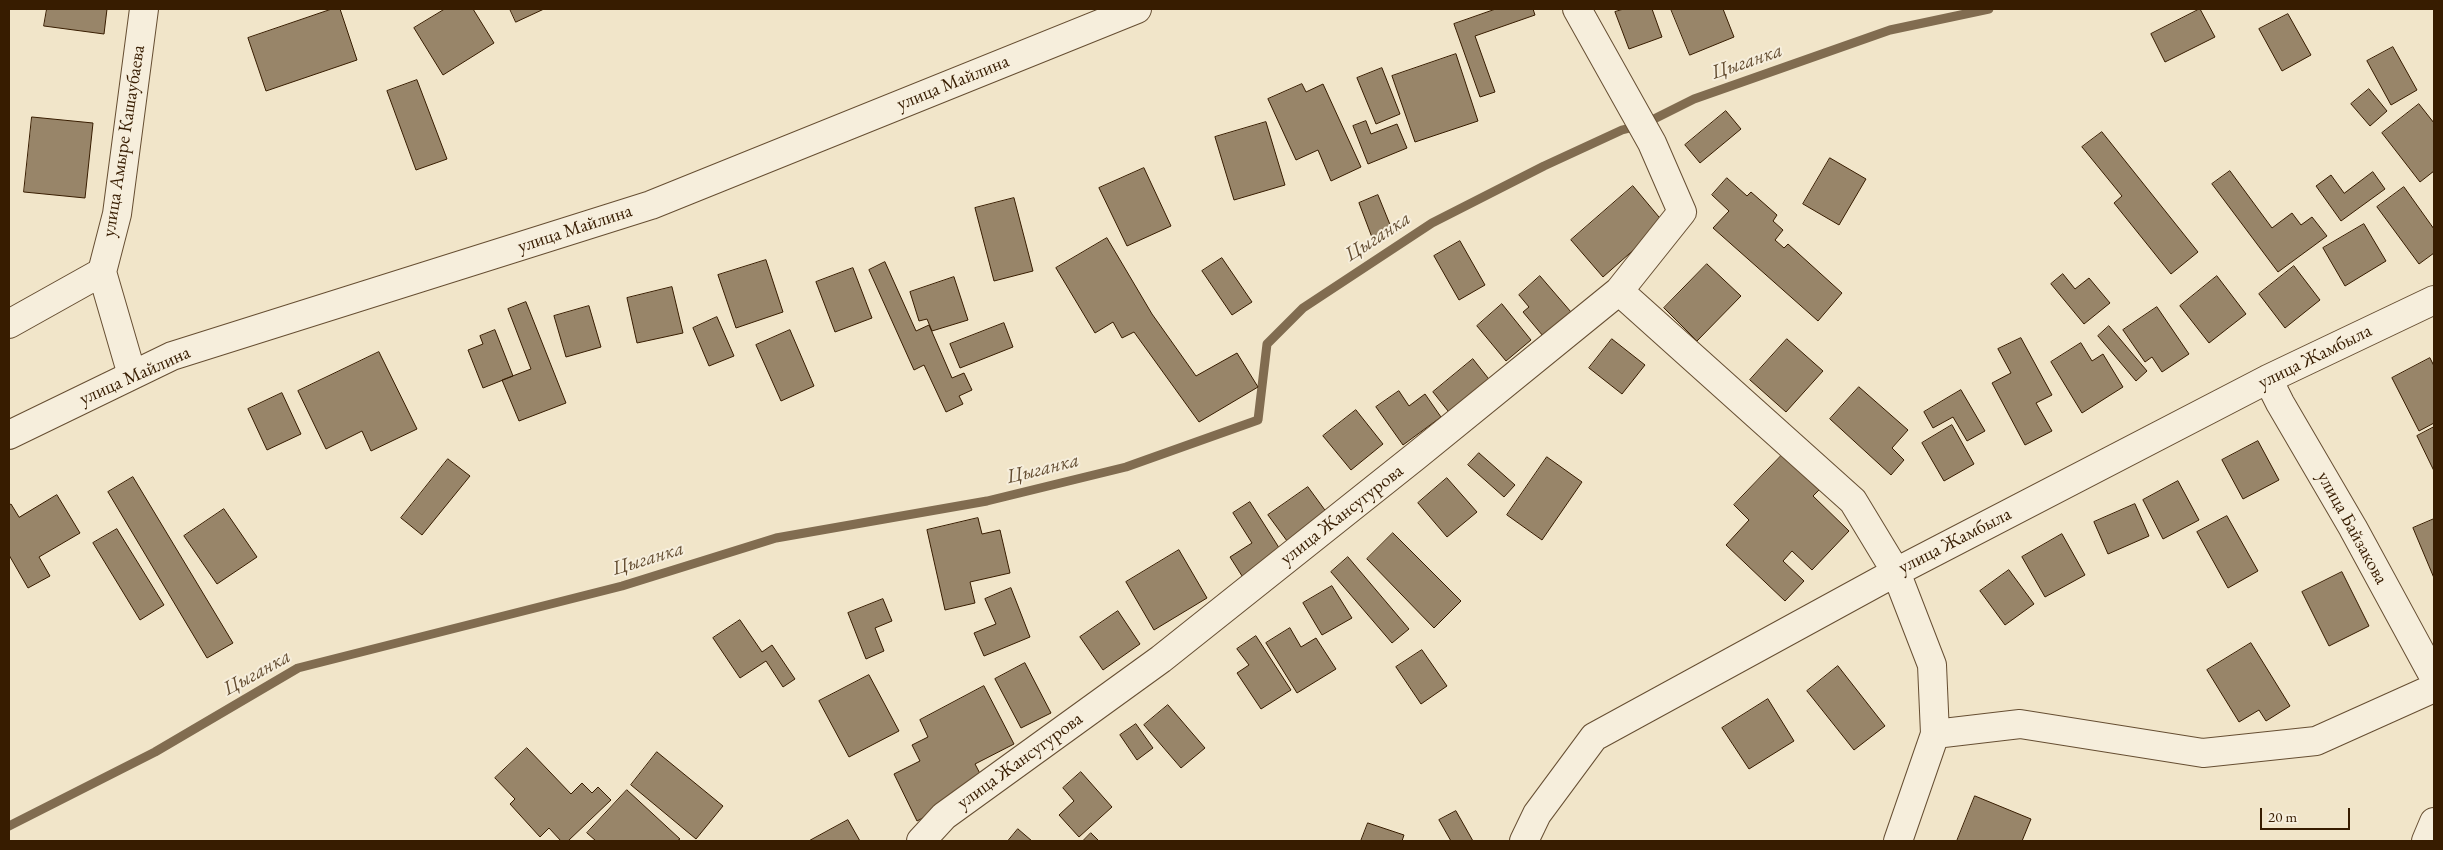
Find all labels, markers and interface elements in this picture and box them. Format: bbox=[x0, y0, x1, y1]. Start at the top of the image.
water label: Цыганка bbox=[1708, 39, 1786, 85]
street label: улица Амыре Кашаубаева bbox=[98, 43, 150, 239]
street label: улица Майлина bbox=[893, 50, 1013, 116]
street label: улица Майлина bbox=[515, 200, 635, 258]
water label: Цыганка bbox=[1341, 207, 1415, 267]
street label: улица Жамбыла bbox=[2254, 320, 2376, 394]
street label: улица Майлина bbox=[76, 341, 194, 411]
water label: Цыганка bbox=[1004, 448, 1082, 490]
street label: улица Жансугурова bbox=[1276, 460, 1408, 570]
street label: улица Байзакова bbox=[2312, 468, 2392, 588]
street label: улица Жамбыла bbox=[1895, 503, 2015, 579]
water label: Цыганка bbox=[609, 537, 687, 581]
water label: Цыганка bbox=[219, 645, 295, 701]
street label: улица Жансугурова bbox=[953, 708, 1087, 814]
scale bar bbox=[2263, 798, 2353, 830]
text: 20 m bbox=[2268, 807, 2297, 826]

